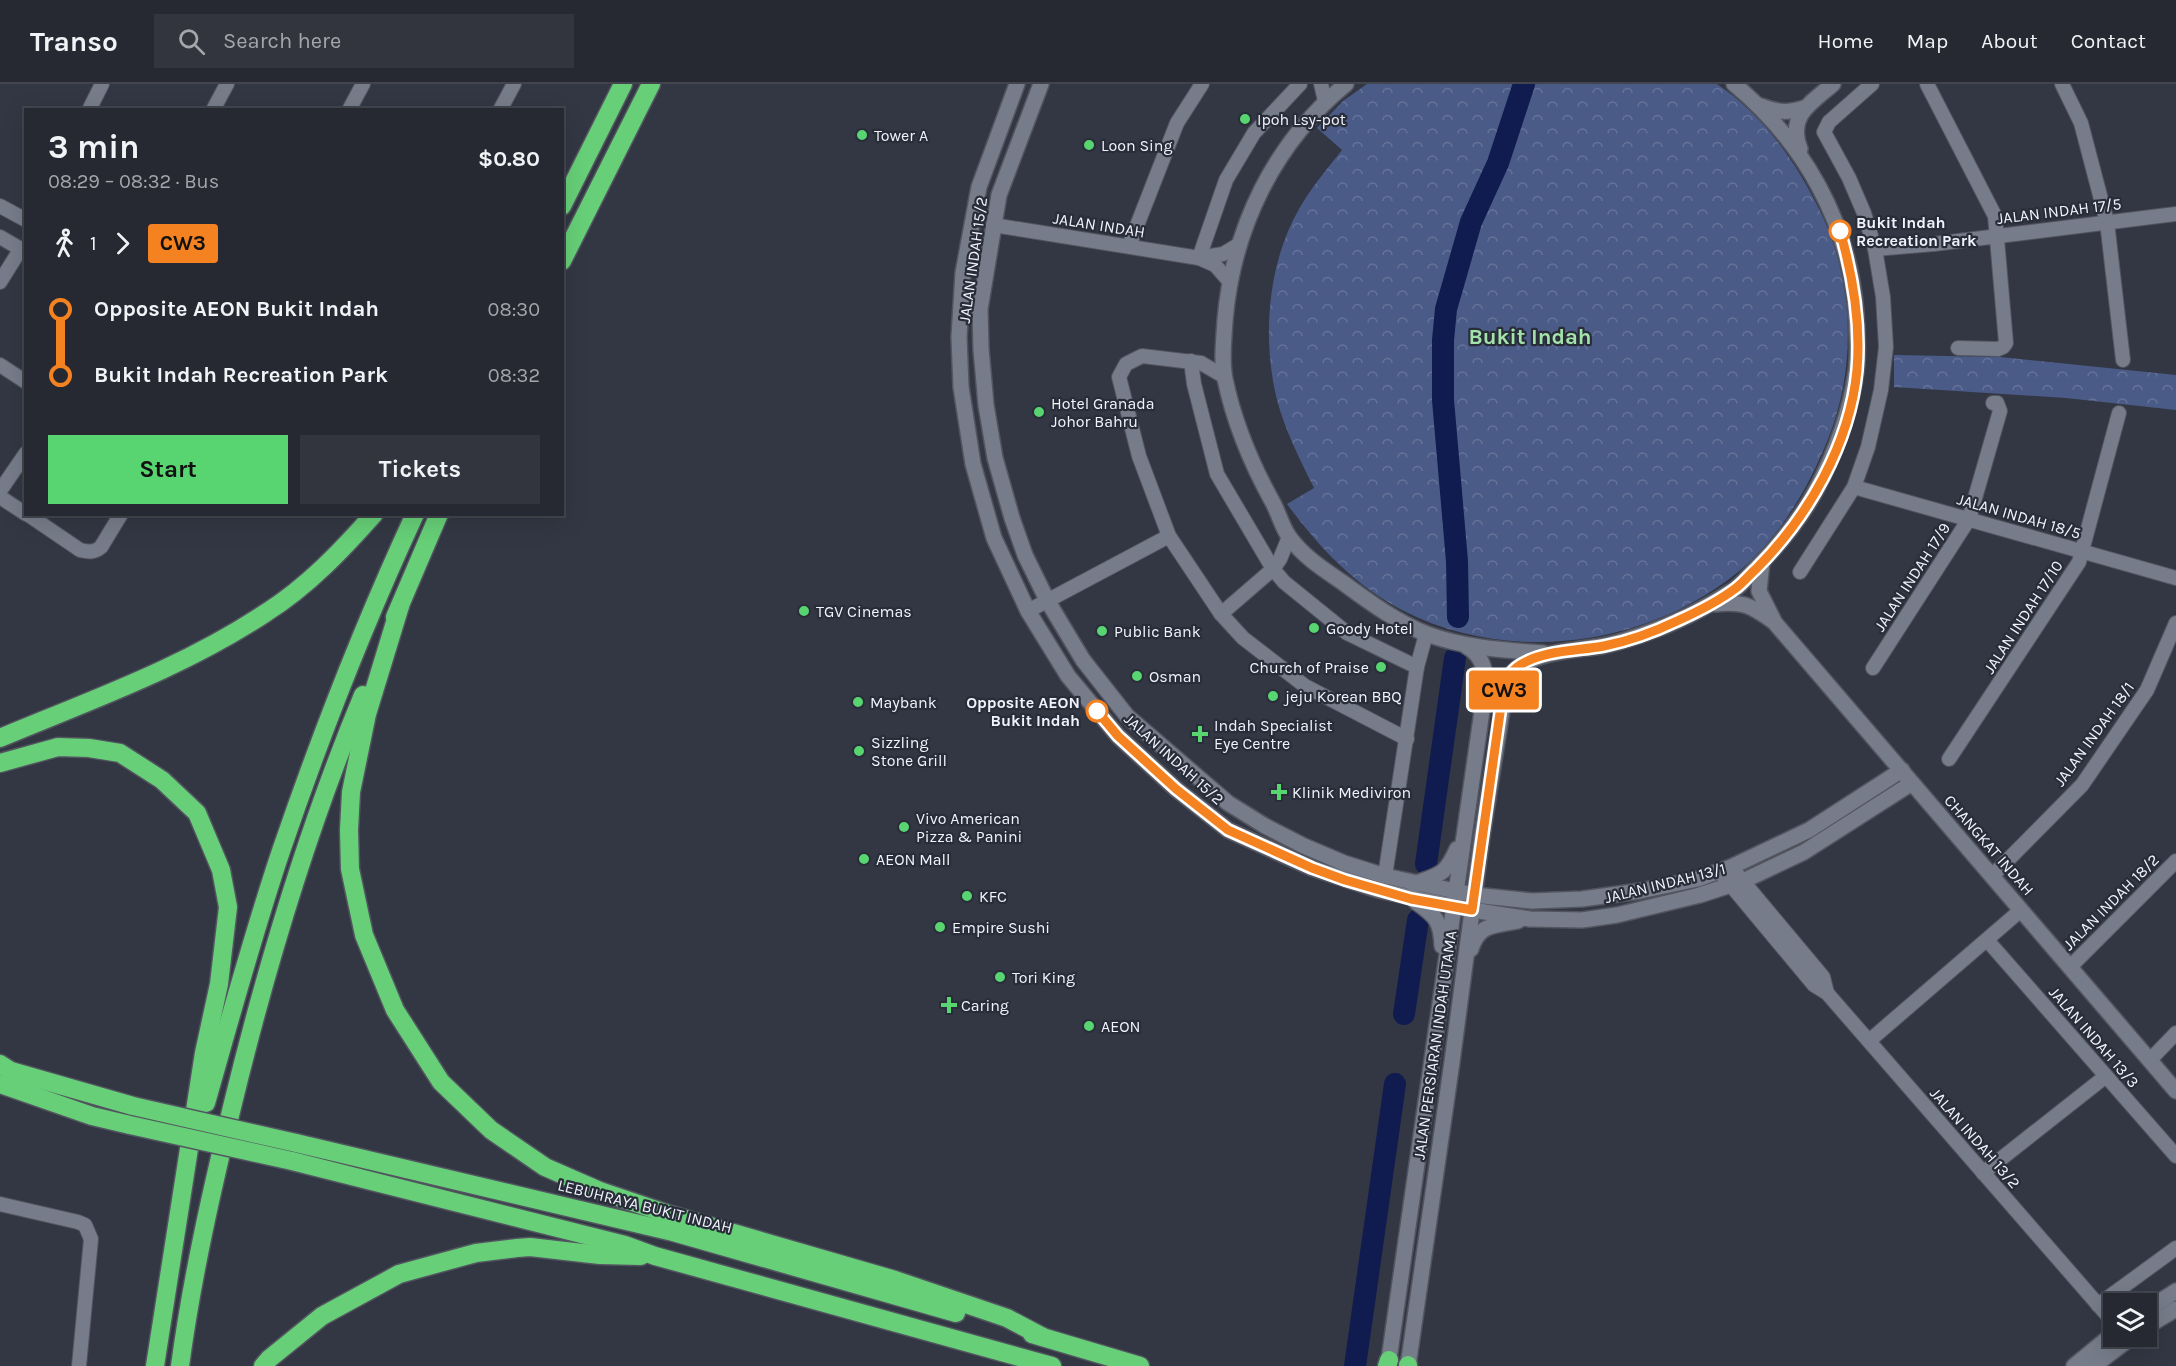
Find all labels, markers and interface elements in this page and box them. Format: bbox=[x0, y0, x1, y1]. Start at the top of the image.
search box bbox=[154, 14, 574, 68]
text: Transo bbox=[30, 25, 118, 58]
icon: search bbox=[175, 25, 208, 58]
text: Search here bbox=[223, 28, 341, 54]
text: Home bbox=[1818, 29, 1874, 53]
text: Map bbox=[1907, 29, 1948, 53]
text: About bbox=[1981, 29, 2038, 53]
text: Contact bbox=[2071, 29, 2146, 53]
place label: Ipoh Lsy-pot bbox=[1257, 110, 1346, 129]
marker: Ipoh Lsy-pot bbox=[1238, 112, 1252, 126]
place label: Tower A bbox=[874, 126, 928, 145]
text: 3 min bbox=[48, 128, 140, 166]
marker: Tower A bbox=[855, 128, 869, 142]
place label: Loon Sing bbox=[1101, 136, 1173, 155]
marker: Loon Sing bbox=[1082, 138, 1096, 152]
text: $0.80 bbox=[478, 146, 540, 172]
text: 08:29 – 08:32 · Bus bbox=[48, 170, 219, 193]
street label: JALAN INDAH 17/5 bbox=[1996, 194, 2122, 228]
street label: JALAN INDAH 15/2 bbox=[955, 196, 991, 324]
street label: JALAN INDAH bbox=[1052, 208, 1146, 242]
place label: Bukit Indah Recreation Park bbox=[1856, 213, 1977, 250]
marker: Bukit Indah Recreation Park bbox=[1829, 220, 1851, 242]
icon: walk bbox=[48, 227, 81, 260]
icon: forward bbox=[106, 227, 139, 260]
text: CW3 bbox=[160, 231, 206, 255]
text: 1 bbox=[90, 232, 97, 255]
text: Opposite AEON Bukit Indah bbox=[94, 296, 379, 322]
text: 08:30 bbox=[488, 298, 540, 321]
district label: Bukit Indah bbox=[1468, 324, 1592, 350]
text: Bukit Indah Recreation Park bbox=[94, 362, 388, 388]
text: 08:32 bbox=[488, 364, 540, 387]
place label: Hotel Granada Johor Bahru bbox=[1051, 394, 1155, 431]
marker: Hotel Granada Johor Bahru bbox=[1032, 405, 1046, 419]
button: Start bbox=[48, 435, 288, 504]
button: Tickets bbox=[300, 435, 540, 504]
street label: JALAN INDAH 18/5 bbox=[1955, 489, 2083, 543]
street label: JALAN INDAH 17/9 bbox=[1870, 519, 1954, 635]
street label: JALAN INDAH 17/10 bbox=[1979, 557, 2067, 677]
place label: TGV Cinemas bbox=[816, 602, 912, 621]
marker: TGV Cinemas bbox=[797, 604, 811, 618]
place label: Goody Hotel bbox=[1326, 619, 1413, 638]
marker: Goody Hotel bbox=[1307, 621, 1321, 635]
place label: Public Bank bbox=[1114, 622, 1201, 641]
marker: Public Bank bbox=[1095, 624, 1109, 638]
place label: Church of Praise bbox=[1249, 658, 1369, 677]
marker: Church of Praise bbox=[1374, 660, 1388, 674]
place label: Osman bbox=[1149, 667, 1201, 686]
marker: Osman bbox=[1130, 669, 1144, 683]
line badge: CW3 bbox=[1470, 670, 1538, 710]
text: CW3 bbox=[1481, 678, 1527, 702]
street label: JALAN INDAH 18/1 bbox=[2050, 678, 2138, 790]
place label: jeju Korean BBQ bbox=[1283, 687, 1402, 706]
marker: jeju Korean BBQ bbox=[1266, 689, 1280, 703]
place label: Maybank bbox=[870, 693, 937, 712]
place label: Opposite AEON Bukit Indah bbox=[966, 693, 1080, 730]
marker: Maybank bbox=[851, 695, 865, 709]
marker: Opposite AEON Bukit Indah bbox=[1086, 700, 1108, 722]
street label: JALAN INDAH 15/2 bbox=[1120, 709, 1228, 809]
place label: Indah Specialist Eye Centre bbox=[1214, 716, 1333, 753]
marker: Indah Specialist Eye Centre bbox=[1191, 725, 1209, 743]
place label: Sizzling Stone Grill bbox=[871, 733, 947, 770]
marker: Sizzling Stone Grill bbox=[852, 744, 866, 758]
marker: Klinik Mediviron bbox=[1270, 783, 1288, 801]
place label: Klinik Mediviron bbox=[1292, 783, 1411, 802]
street label: CHANGKAT INDAH bbox=[1940, 791, 2038, 899]
place label: Vivo American Pizza & Panini bbox=[916, 809, 1022, 846]
marker: Vivo American Pizza & Panini bbox=[897, 820, 911, 834]
place label: AEON Mall bbox=[876, 850, 951, 869]
street label: JALAN INDAH 18/2 bbox=[2059, 850, 2163, 954]
marker: AEON Mall bbox=[857, 852, 871, 866]
street label: JALAN INDAH 13/1 bbox=[1603, 859, 1727, 907]
place label: KFC bbox=[979, 887, 1007, 906]
marker: KFC bbox=[960, 889, 974, 903]
place label: Empire Sushi bbox=[952, 918, 1050, 937]
marker: Empire Sushi bbox=[933, 920, 947, 934]
street label: JALAN PERSIARAN INDAH UTAMA bbox=[1410, 929, 1460, 1161]
place label: Tori King bbox=[1012, 968, 1075, 987]
marker: Tori King bbox=[993, 970, 1007, 984]
street label: JALAN INDAH 13/3 bbox=[2045, 983, 2143, 1091]
place label: Caring bbox=[961, 996, 1009, 1015]
marker: Caring bbox=[942, 998, 956, 1012]
place label: AEON bbox=[1101, 1017, 1140, 1036]
marker: AEON bbox=[1082, 1019, 1096, 1033]
street label: JALAN INDAH 13/2 bbox=[1926, 1084, 2024, 1192]
street label: LEBUHRAYA BUKIT INDAH bbox=[556, 1175, 734, 1237]
map controls bbox=[2103, 1293, 2157, 1347]
button: layers bbox=[2103, 1293, 2157, 1347]

